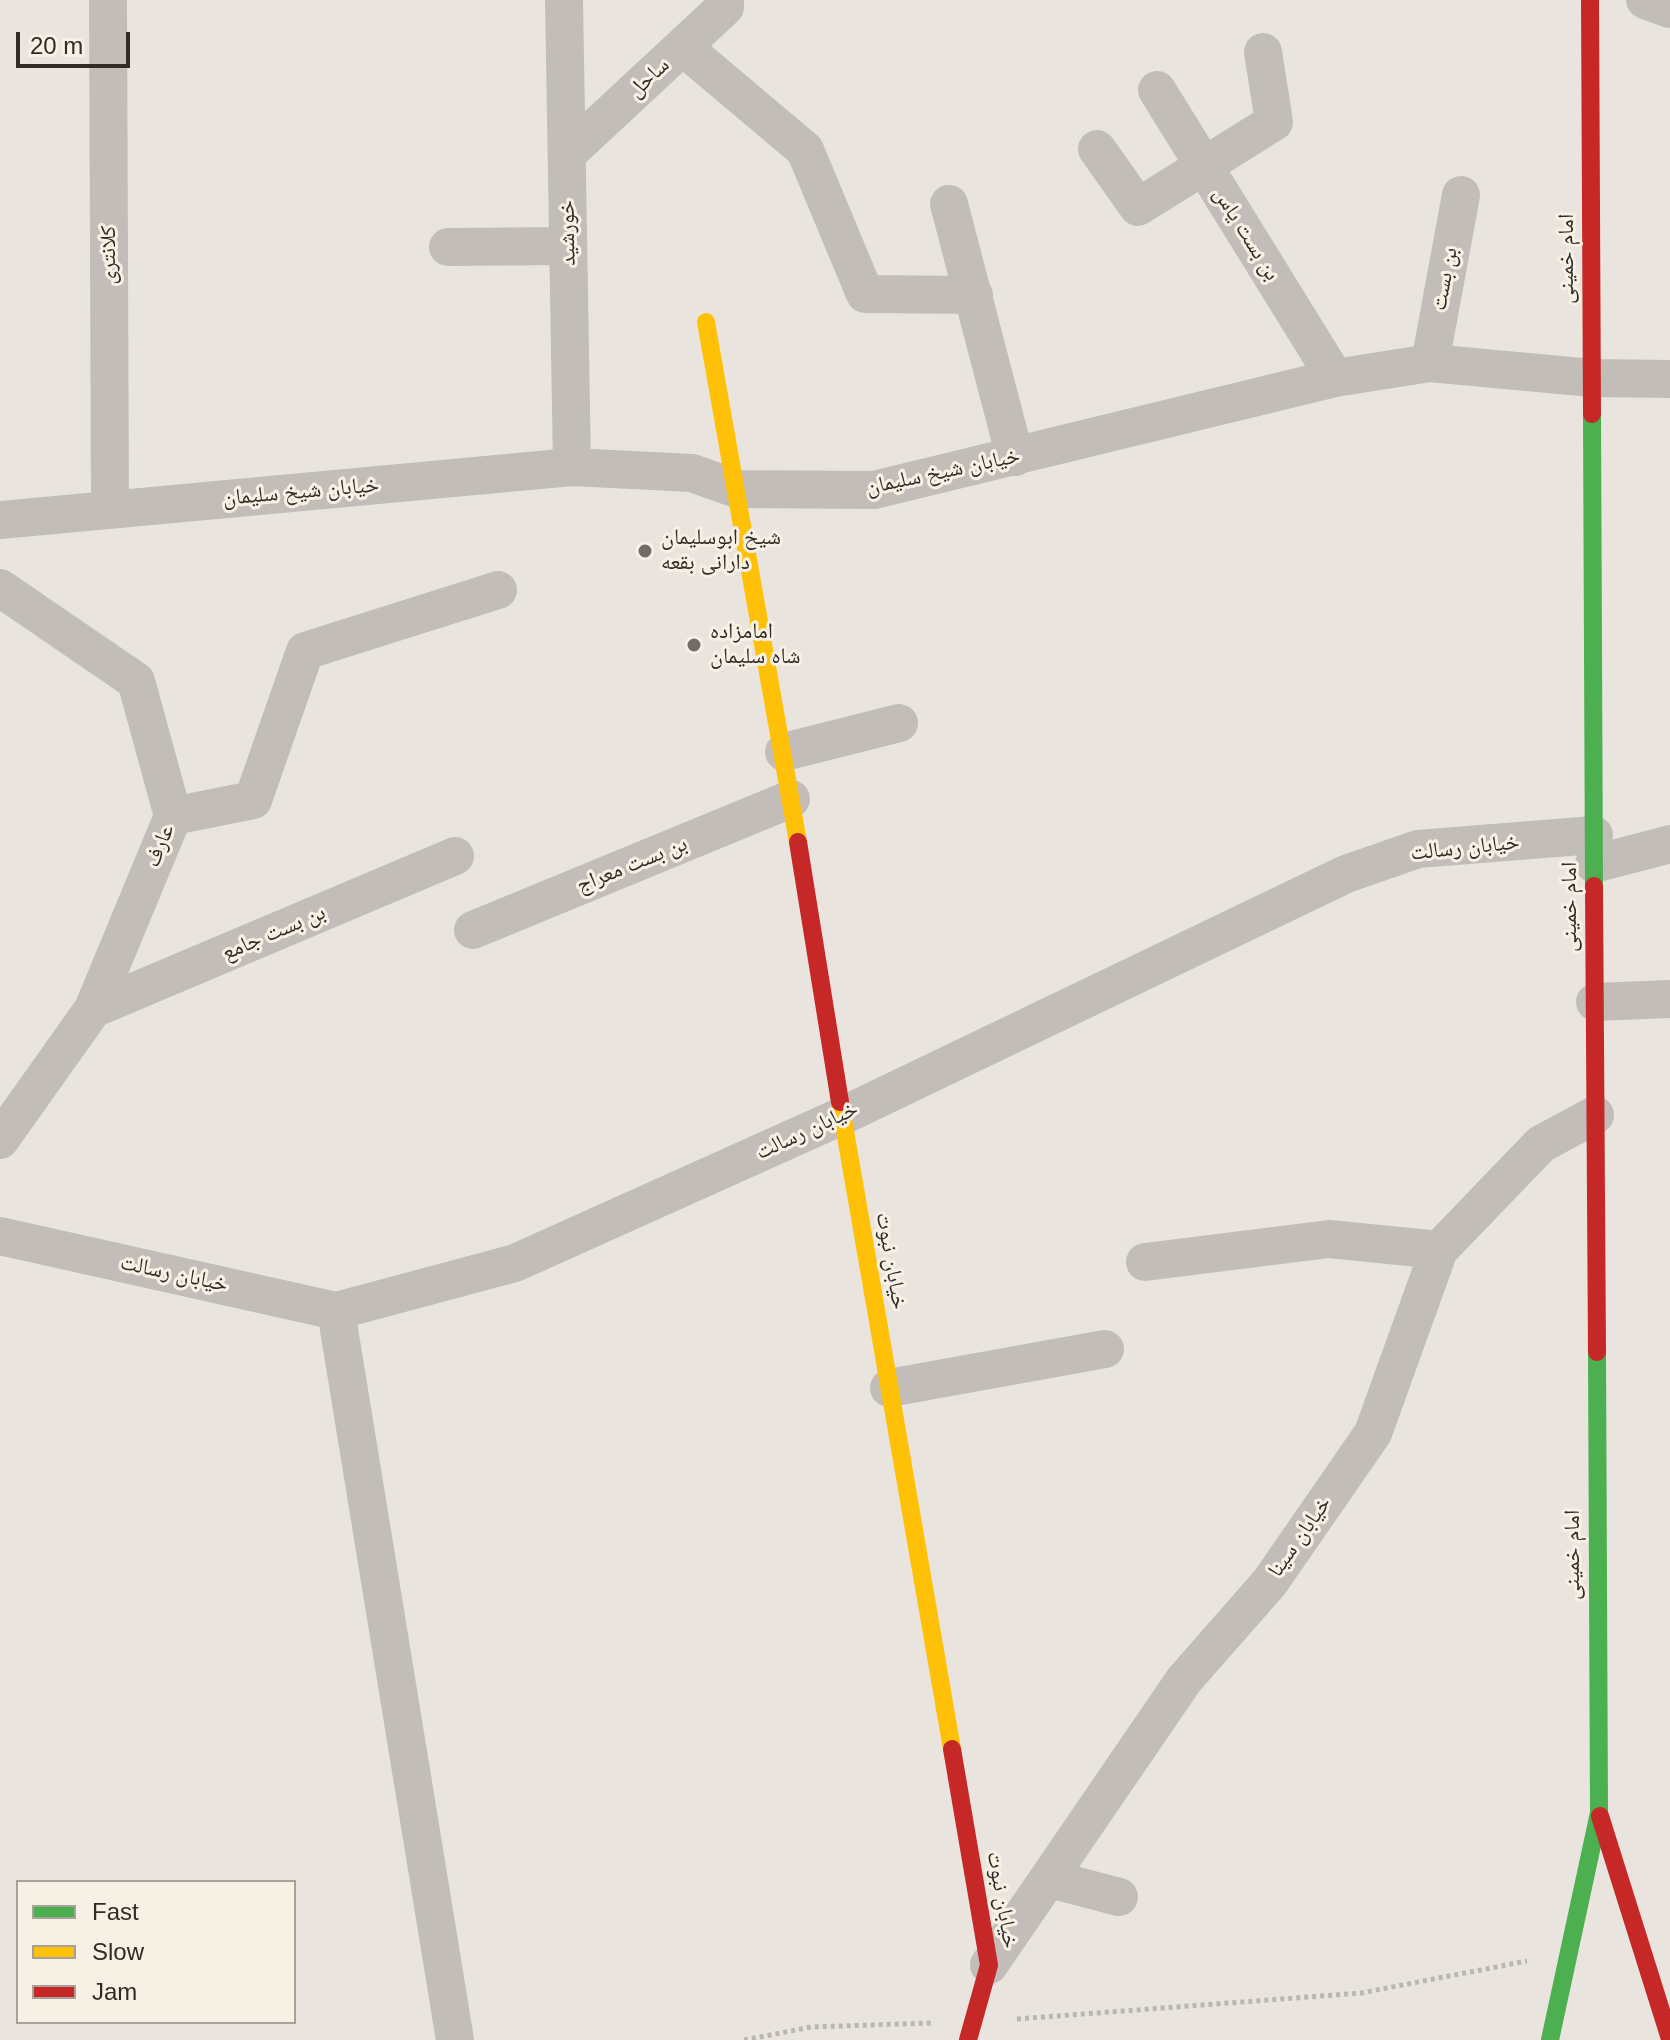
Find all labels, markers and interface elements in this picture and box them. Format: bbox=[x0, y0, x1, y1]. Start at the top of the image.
scale bar bbox=[20, 16, 134, 66]
text: 20 m bbox=[30, 32, 83, 59]
street label: ساحل bbox=[623, 52, 675, 104]
street label: بن بست یاس bbox=[1207, 182, 1285, 286]
street label: خورشید bbox=[554, 200, 582, 266]
street label: امام خمینی bbox=[1554, 214, 1580, 304]
street label: کلانتری bbox=[96, 225, 122, 285]
street label: بن بست bbox=[1426, 245, 1464, 313]
street label: خیابان شیخ سلیمان bbox=[864, 443, 1022, 501]
street label: خیابان شیخ سلیمان bbox=[222, 472, 380, 512]
place label: شیخ ابوسلیمان دارانی بقعه bbox=[661, 525, 781, 576]
marker: شیخ ابوسلیمان دارانی بقعه bbox=[636, 542, 654, 560]
place label: امامزاده شاه سلیمان bbox=[710, 619, 800, 670]
marker: امامزاده شاه سلیمان bbox=[685, 636, 703, 654]
street label: عارف bbox=[140, 821, 180, 871]
street label: خیابان رسالت bbox=[1409, 829, 1521, 867]
street label: بن بست معراج bbox=[573, 831, 691, 899]
street label: امام خمینی bbox=[1557, 862, 1583, 952]
street label: بن بست جامع bbox=[218, 899, 330, 967]
street label: خیابان رسالت bbox=[752, 1096, 862, 1166]
street label: خیابان نبوت bbox=[870, 1211, 912, 1311]
street label: خیابان رسالت bbox=[118, 1250, 230, 1298]
street label: خیابان سینا bbox=[1263, 1492, 1337, 1582]
street label: امام خمینی bbox=[1560, 1510, 1586, 1600]
street label: خیابان نبوت bbox=[981, 1850, 1023, 1950]
legend bbox=[16, 1880, 296, 2024]
text: Fast bbox=[92, 1898, 139, 1925]
text: Slow bbox=[92, 1938, 144, 1965]
text: Jam bbox=[92, 1978, 137, 2005]

